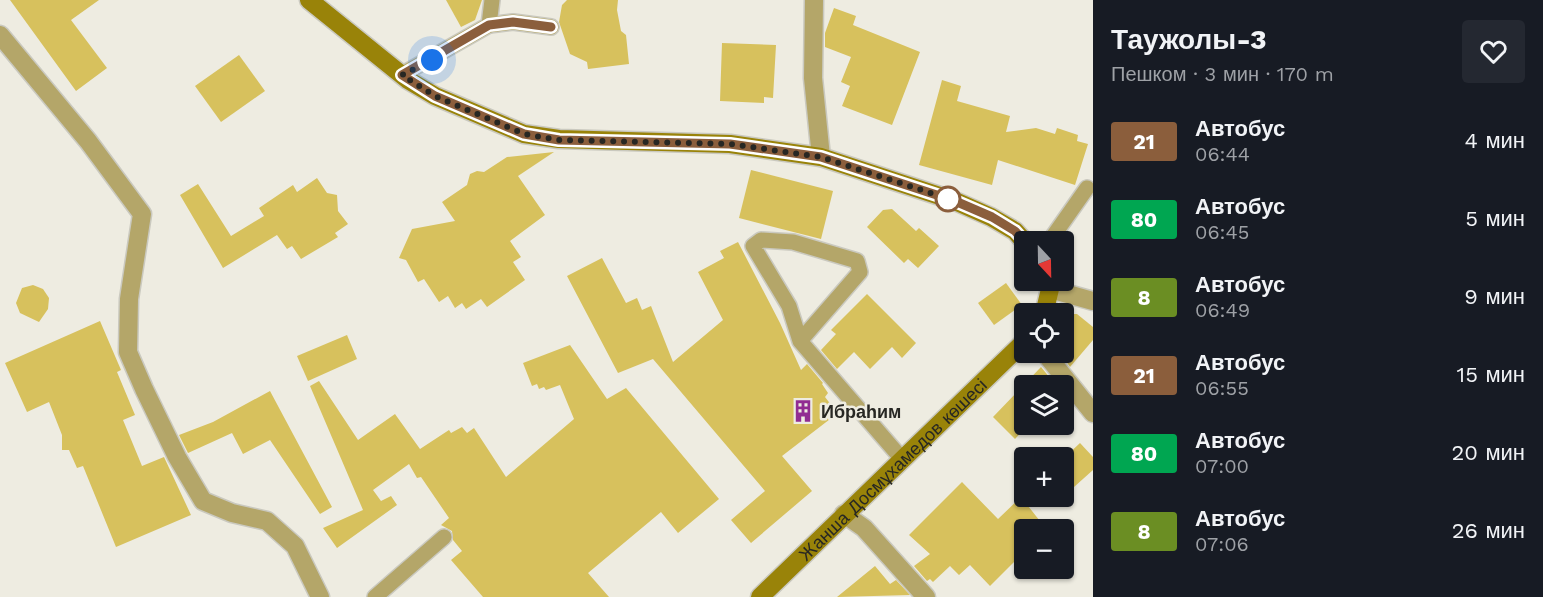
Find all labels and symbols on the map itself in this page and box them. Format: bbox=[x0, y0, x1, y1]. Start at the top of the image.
your location bbox=[417, 45, 447, 75]
unlabelled marker bbox=[935, 186, 961, 212]
north arrow bbox=[1014, 231, 1074, 291]
street label: Жанша Досмұхамедов көшесі bbox=[794, 374, 990, 564]
building icon: Ибраһим bbox=[790, 398, 816, 424]
place label: Ибраһим bbox=[821, 401, 901, 422]

